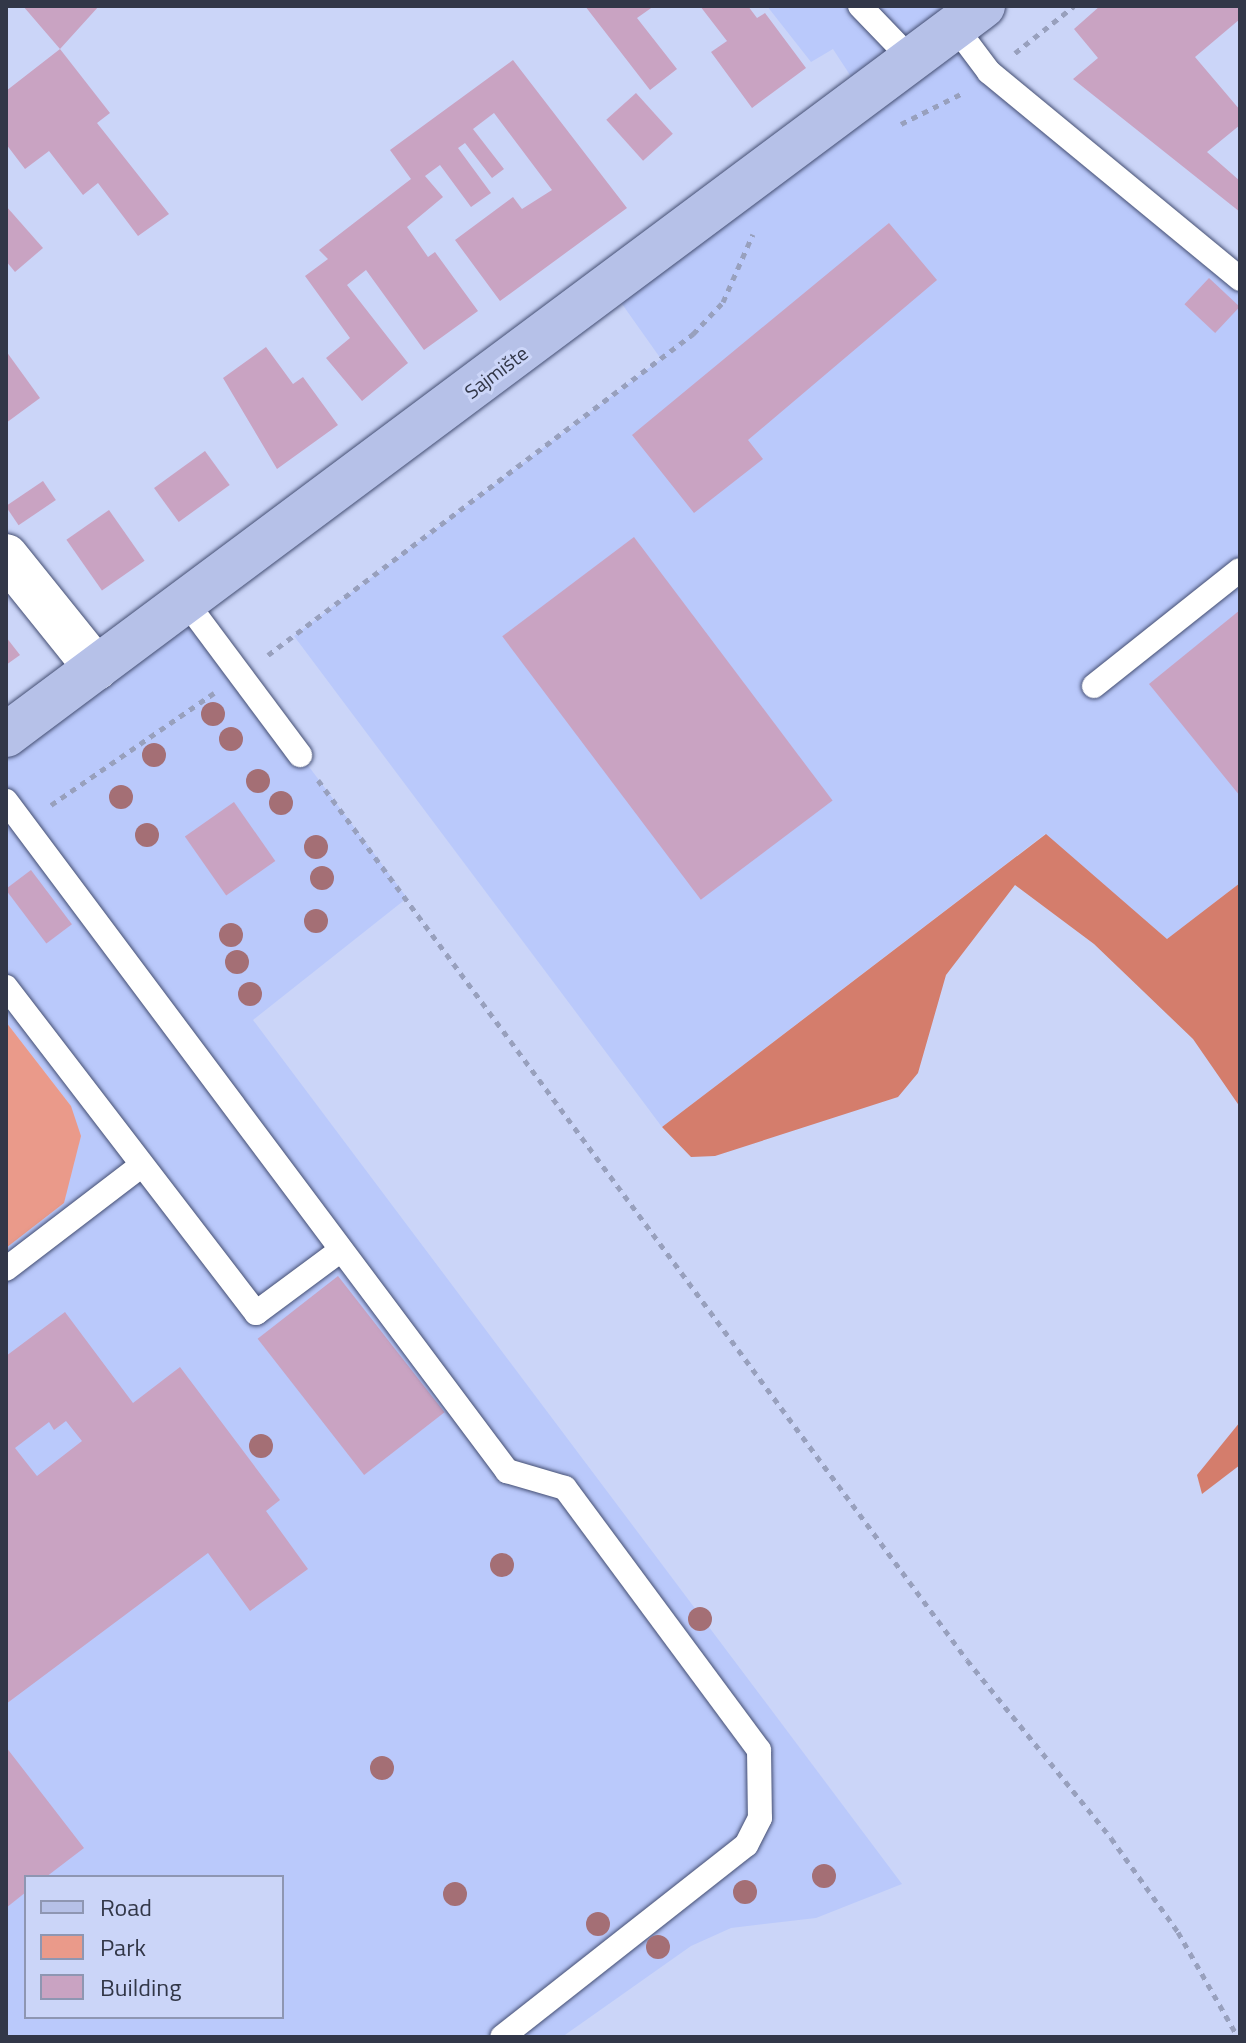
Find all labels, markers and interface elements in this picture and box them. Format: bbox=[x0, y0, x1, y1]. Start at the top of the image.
street label: Sajmište bbox=[460, 341, 532, 403]
legend bbox=[24, 1875, 284, 2019]
text: Road bbox=[100, 1889, 152, 1925]
text: Park bbox=[100, 1929, 146, 1965]
text: Building bbox=[100, 1969, 182, 2005]

